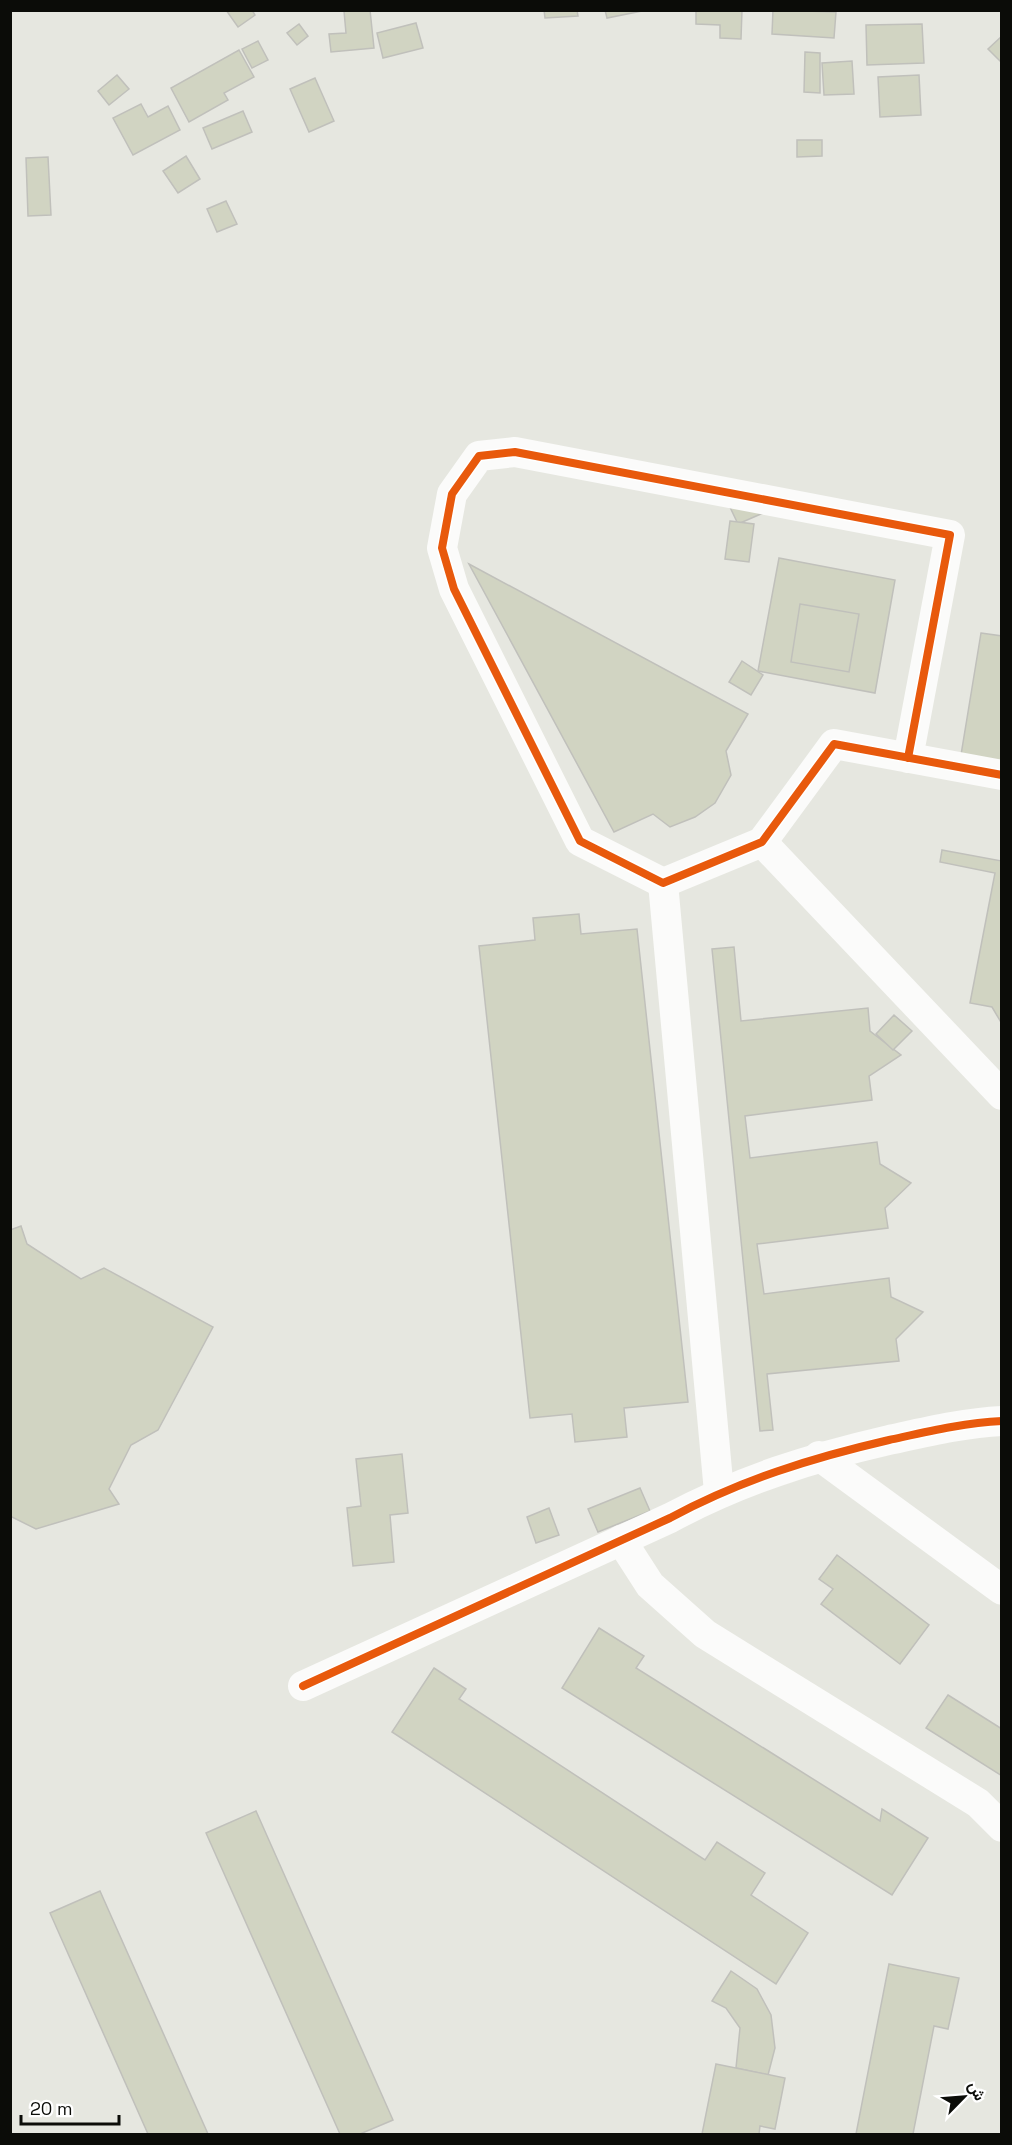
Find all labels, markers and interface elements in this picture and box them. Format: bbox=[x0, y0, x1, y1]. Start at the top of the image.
north arrow bbox=[934, 2067, 994, 2127]
text: ش bbox=[964, 2078, 991, 2104]
scale bar bbox=[21, 2088, 118, 2126]
text: 20 m bbox=[30, 2097, 73, 2120]

